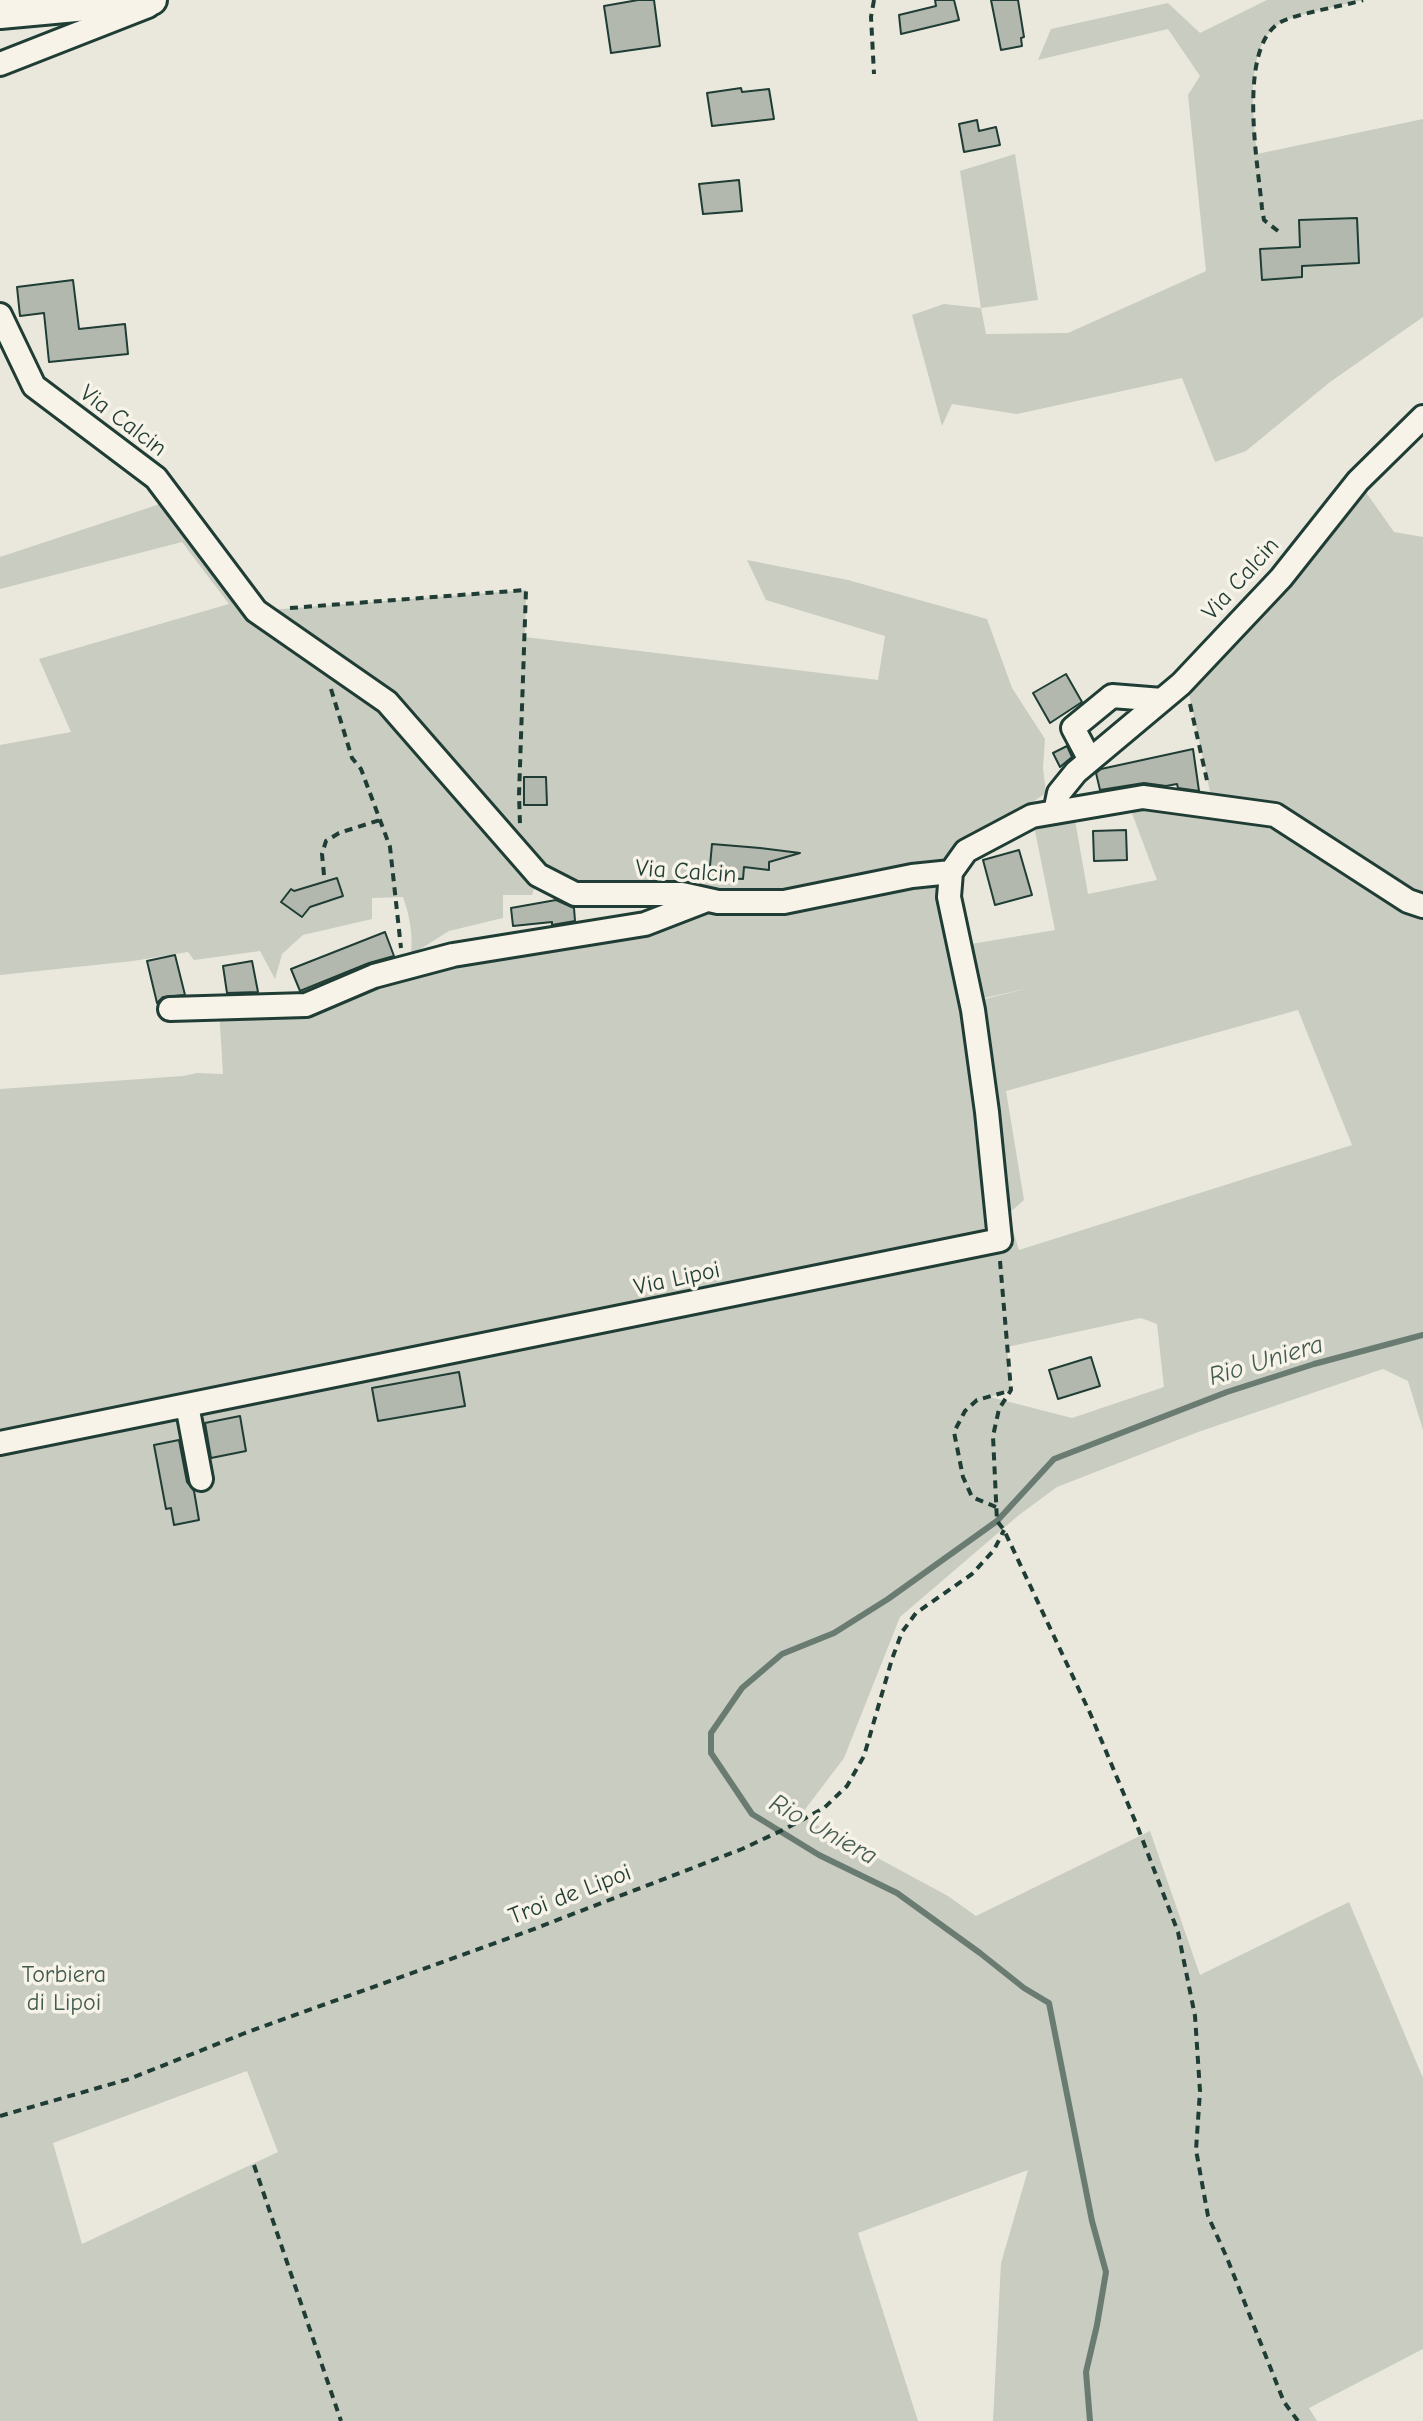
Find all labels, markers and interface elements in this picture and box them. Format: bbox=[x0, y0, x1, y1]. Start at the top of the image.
street label: Via Calcin bbox=[74, 379, 172, 463]
street label: Via Calcin bbox=[1196, 532, 1286, 626]
street label: Via Calcin bbox=[634, 854, 738, 890]
street label: Via Lipoi bbox=[631, 1256, 723, 1302]
water label: Rio Uniera bbox=[1205, 1329, 1327, 1393]
water label: Rio Uniera bbox=[764, 1788, 882, 1872]
street label: Troi de Lipoi bbox=[505, 1858, 635, 1932]
park label: Torbiera di Lipoi bbox=[22, 1961, 106, 2017]

